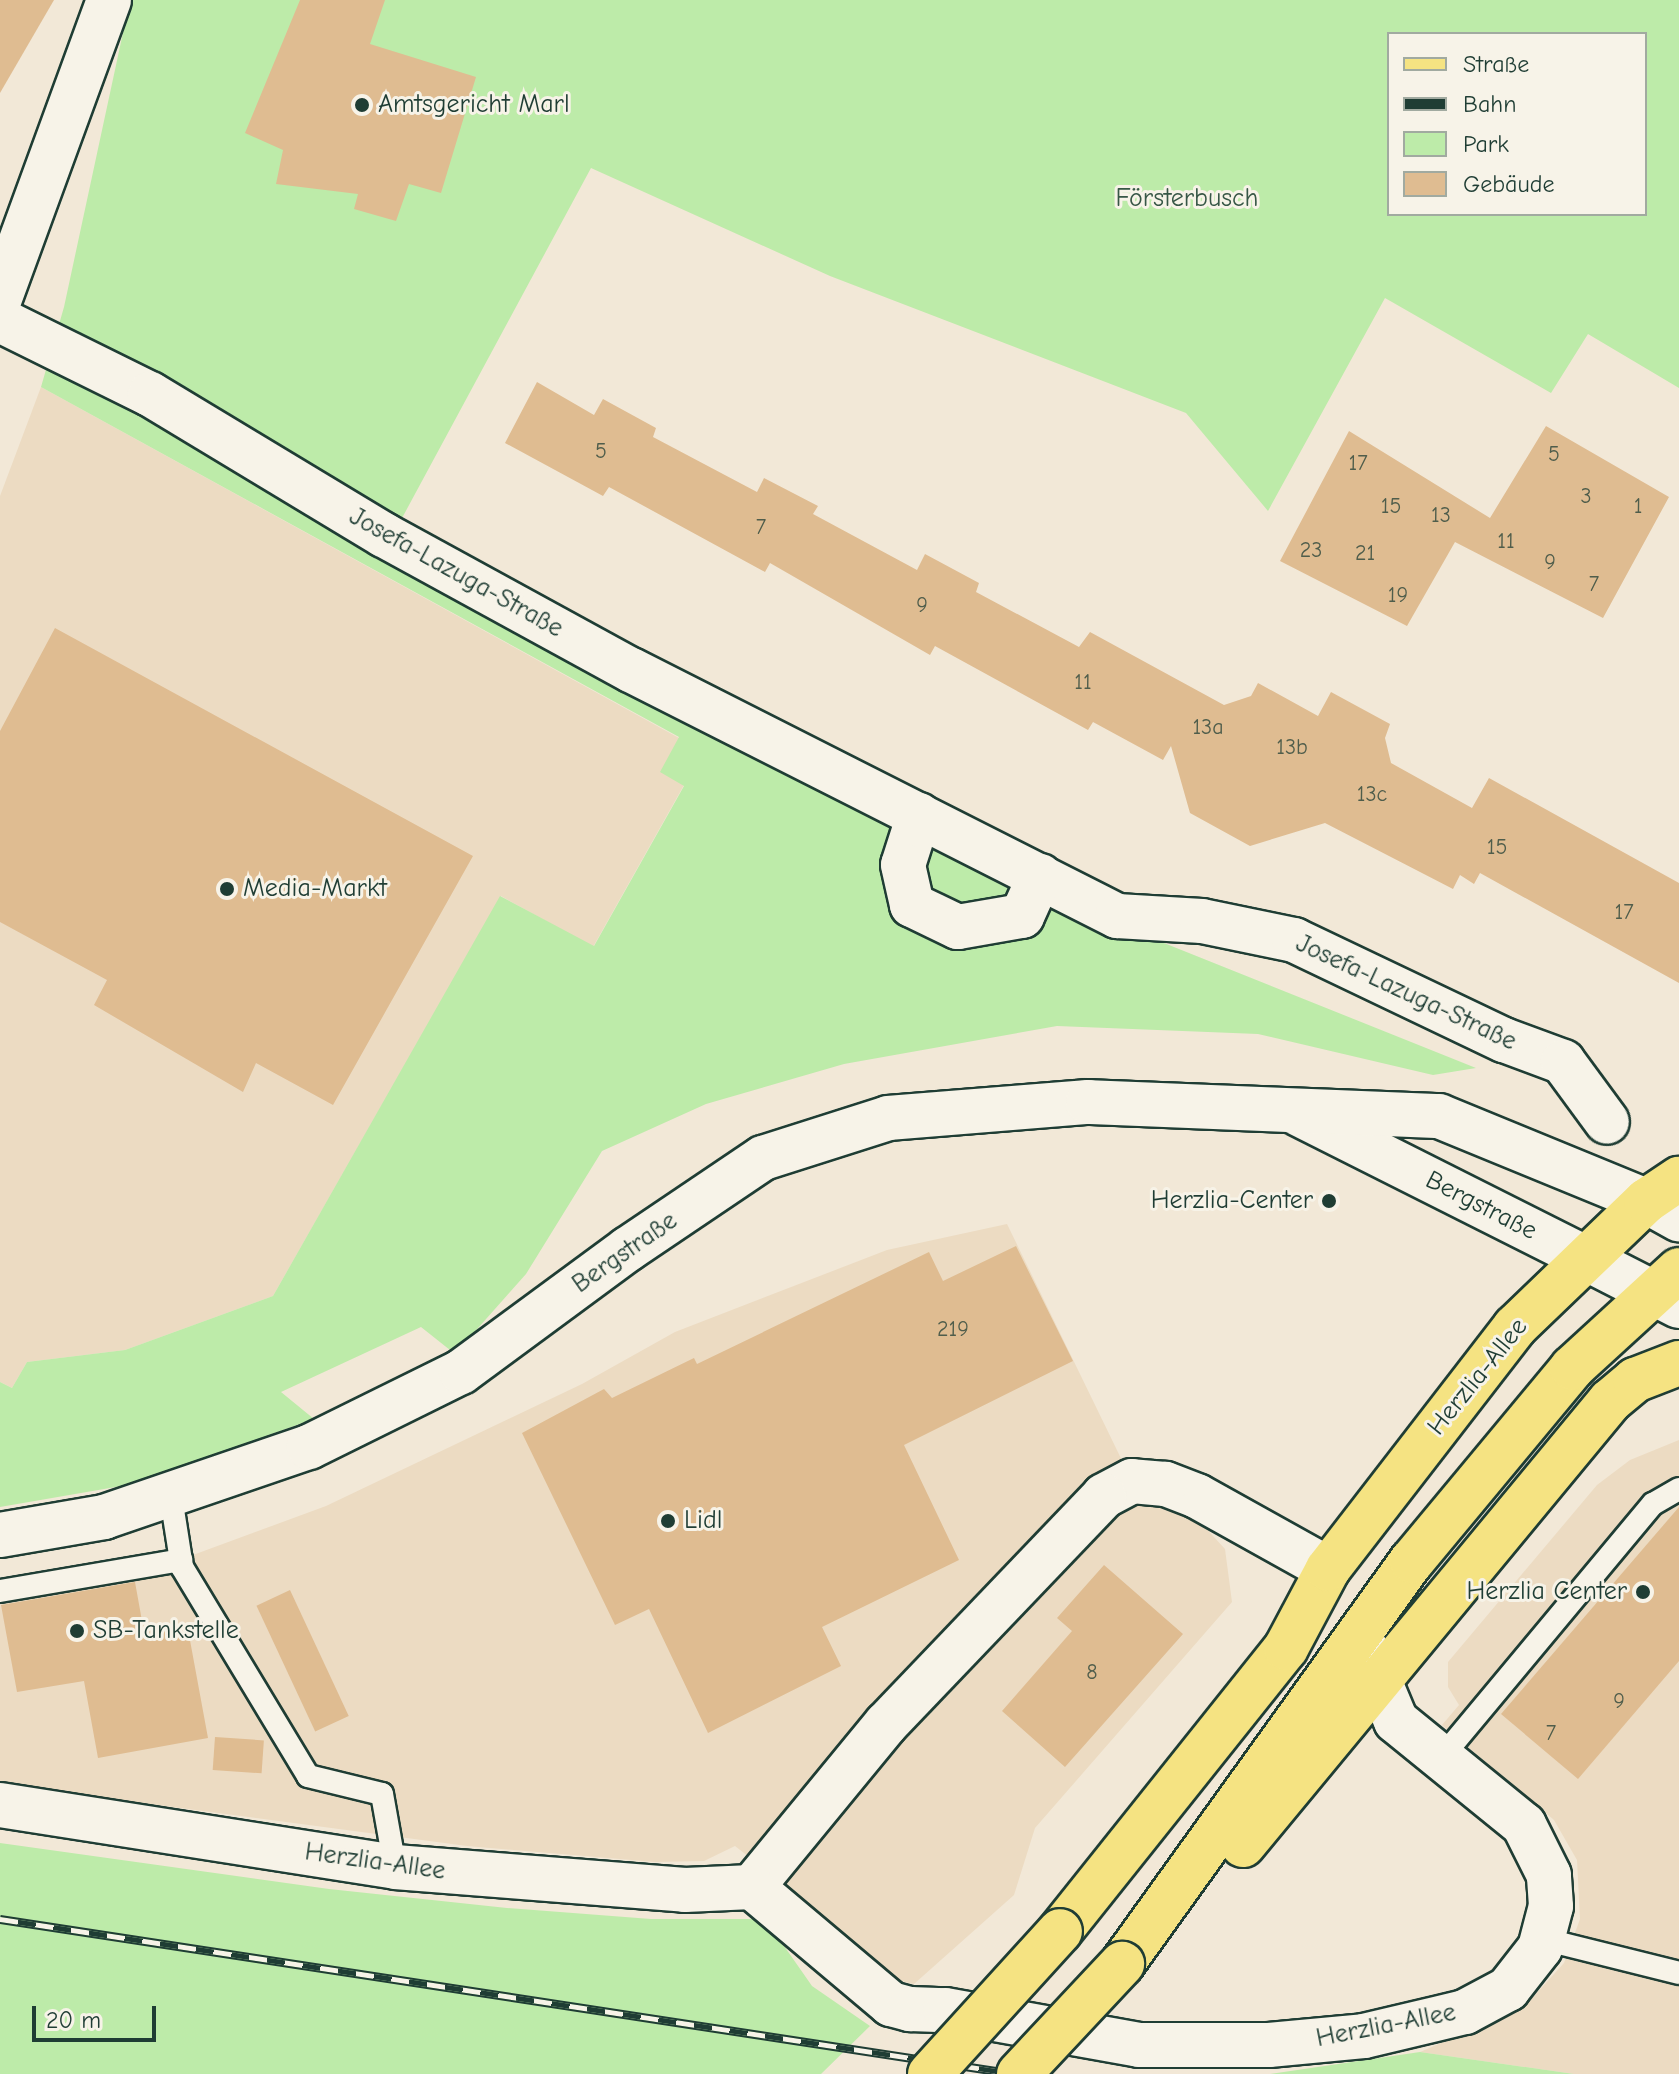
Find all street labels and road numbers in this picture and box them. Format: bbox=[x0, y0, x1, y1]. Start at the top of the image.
street label: Josefa-Lazuga-Straße bbox=[344, 501, 568, 645]
street label: Josefa-Lazuga-Straße bbox=[1291, 928, 1521, 1058]
street label: Bergstraße bbox=[1420, 1165, 1542, 1247]
street label: Bergstraße bbox=[567, 1206, 683, 1300]
street label: Herzlia-Allee bbox=[1421, 1312, 1535, 1442]
street label: Herzlia-Allee bbox=[303, 1837, 447, 1887]
street label: Herzlia-Allee bbox=[1314, 1997, 1458, 2055]

